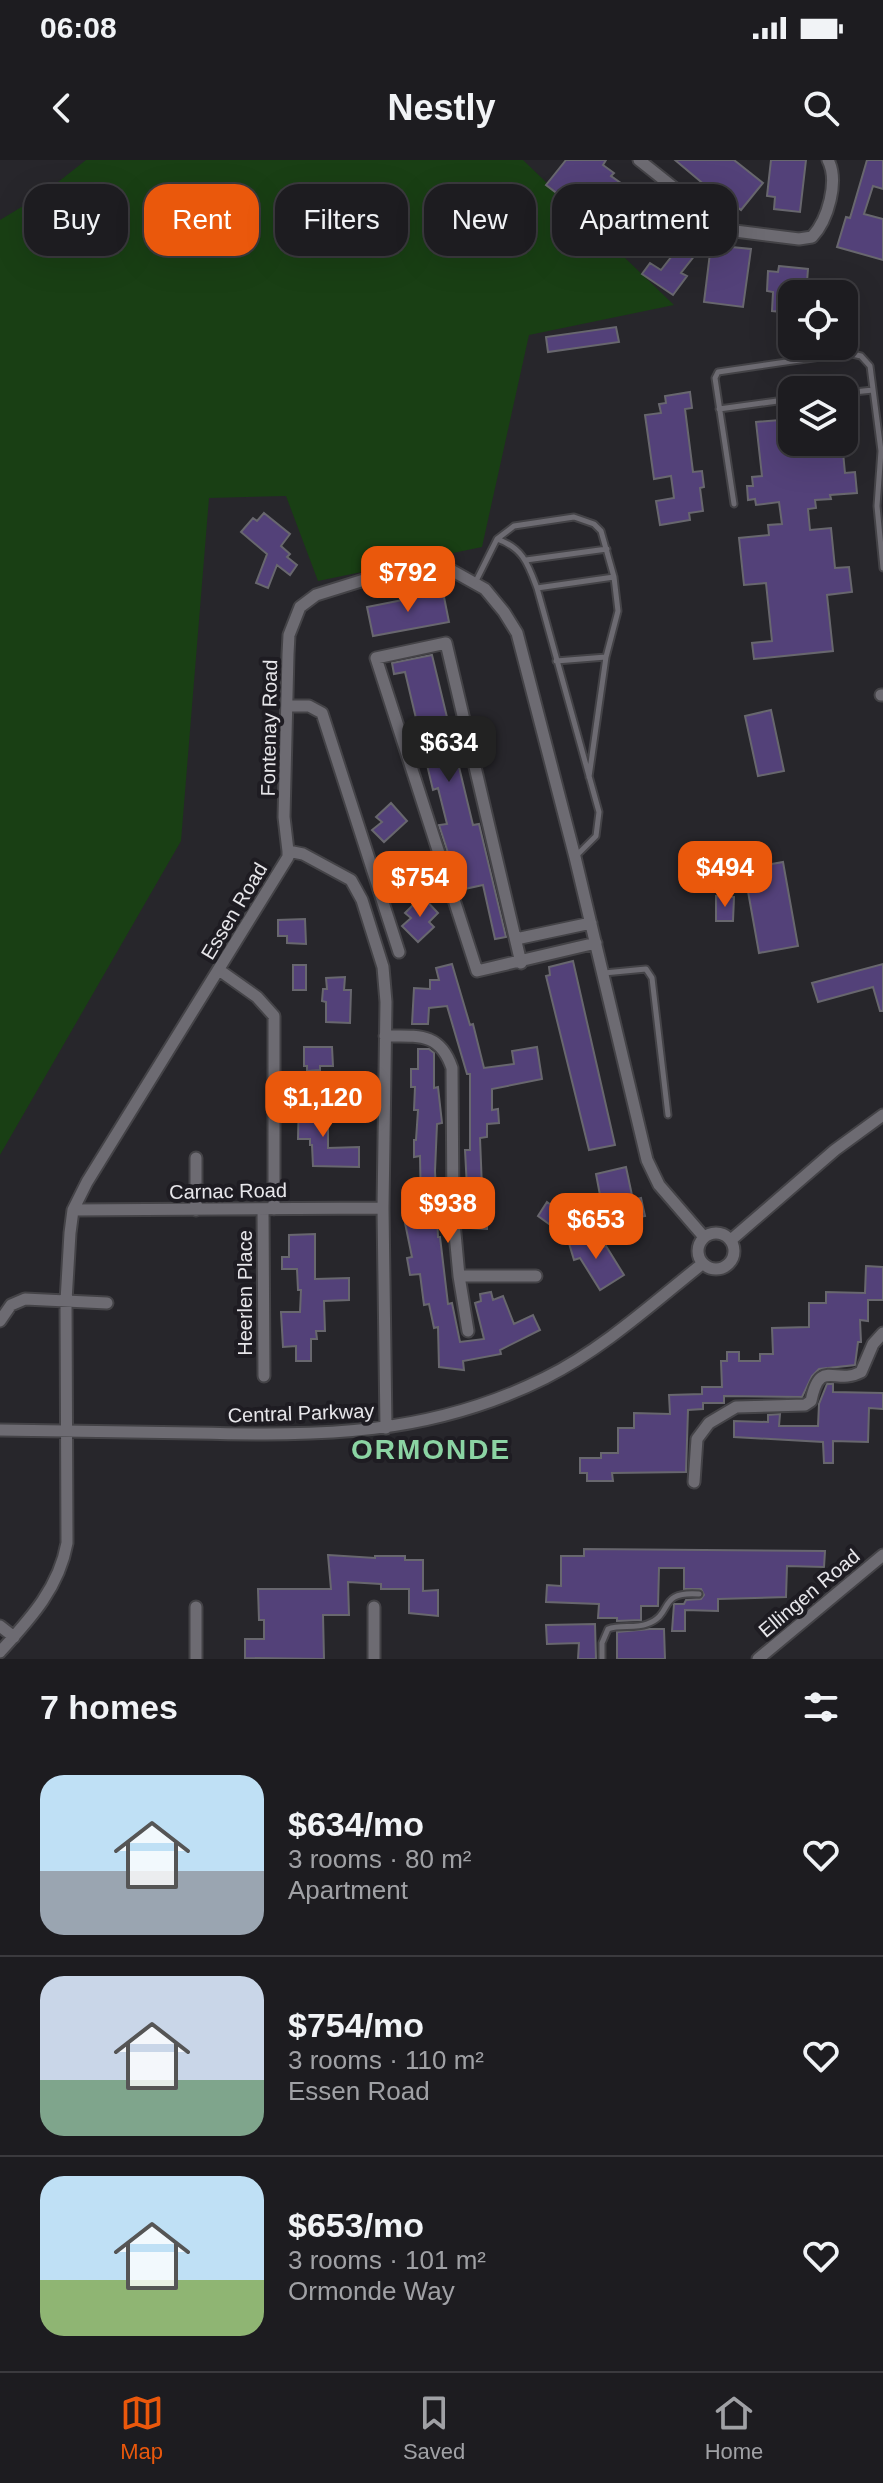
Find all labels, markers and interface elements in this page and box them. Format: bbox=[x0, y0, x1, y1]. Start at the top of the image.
text: 06:08 bbox=[40, 11, 117, 44]
icon: back bbox=[40, 86, 84, 130]
icon: search bbox=[799, 86, 843, 130]
text: Nestly bbox=[387, 87, 496, 128]
chip: Buy bbox=[24, 184, 128, 256]
chip: Rent bbox=[144, 184, 259, 256]
chip: Filters bbox=[275, 184, 408, 256]
chip: New bbox=[424, 184, 536, 256]
chip: Apartment bbox=[552, 184, 737, 256]
map controls bbox=[778, 280, 858, 456]
button: locate bbox=[778, 280, 858, 360]
button: layers bbox=[778, 376, 858, 456]
pin: $792 bbox=[361, 546, 455, 614]
text: $792 bbox=[379, 557, 437, 587]
street label: Fontenay Road bbox=[257, 659, 281, 797]
pin: $634 bbox=[402, 716, 496, 784]
text: $634 bbox=[420, 727, 478, 757]
pin: $494 bbox=[678, 841, 772, 909]
pin: $754 bbox=[373, 851, 467, 919]
text: $494 bbox=[696, 852, 754, 882]
street label: Essen Road bbox=[197, 859, 271, 963]
text: $754 bbox=[391, 862, 449, 892]
pin: $1,120 bbox=[258, 1071, 388, 1139]
text: $1,120 bbox=[283, 1082, 363, 1112]
pin: $938 bbox=[401, 1177, 495, 1245]
street label: Carnac Road bbox=[169, 1179, 287, 1203]
text: $938 bbox=[419, 1188, 477, 1218]
pin: $653 bbox=[549, 1193, 643, 1261]
text: $653 bbox=[567, 1204, 625, 1234]
street label: Heerlen Place bbox=[234, 1230, 256, 1356]
street label: Central Parkway bbox=[227, 1399, 375, 1427]
district label: ORMONDE bbox=[351, 1434, 511, 1465]
street label: Ellingen Road bbox=[754, 1545, 864, 1641]
icon: filters bbox=[799, 1685, 843, 1729]
text: 7 homes bbox=[40, 1688, 178, 1726]
text: $634/mo bbox=[288, 1805, 424, 1843]
icon: home bbox=[104, 1807, 200, 1903]
icon: heart bbox=[799, 1833, 843, 1877]
text: 3 rooms · 80 m² bbox=[288, 1844, 472, 1874]
text: Apartment bbox=[288, 1875, 408, 1905]
text: $754/mo bbox=[288, 2006, 424, 2044]
icon: home bbox=[104, 2008, 200, 2104]
icon: heart bbox=[799, 2034, 843, 2078]
text: 3 rooms · 110 m² bbox=[288, 2045, 484, 2075]
text: Essen Road bbox=[288, 2076, 430, 2106]
text: $653/mo bbox=[288, 2206, 424, 2244]
icon: home bbox=[104, 2208, 200, 2304]
icon: heart bbox=[799, 2234, 843, 2278]
text: 3 rooms · 101 m² bbox=[288, 2245, 486, 2275]
text: Ormonde Way bbox=[288, 2276, 455, 2306]
tab: Map bbox=[120, 2391, 164, 2465]
tab: Saved bbox=[403, 2391, 465, 2465]
tab: Home bbox=[705, 2391, 763, 2465]

